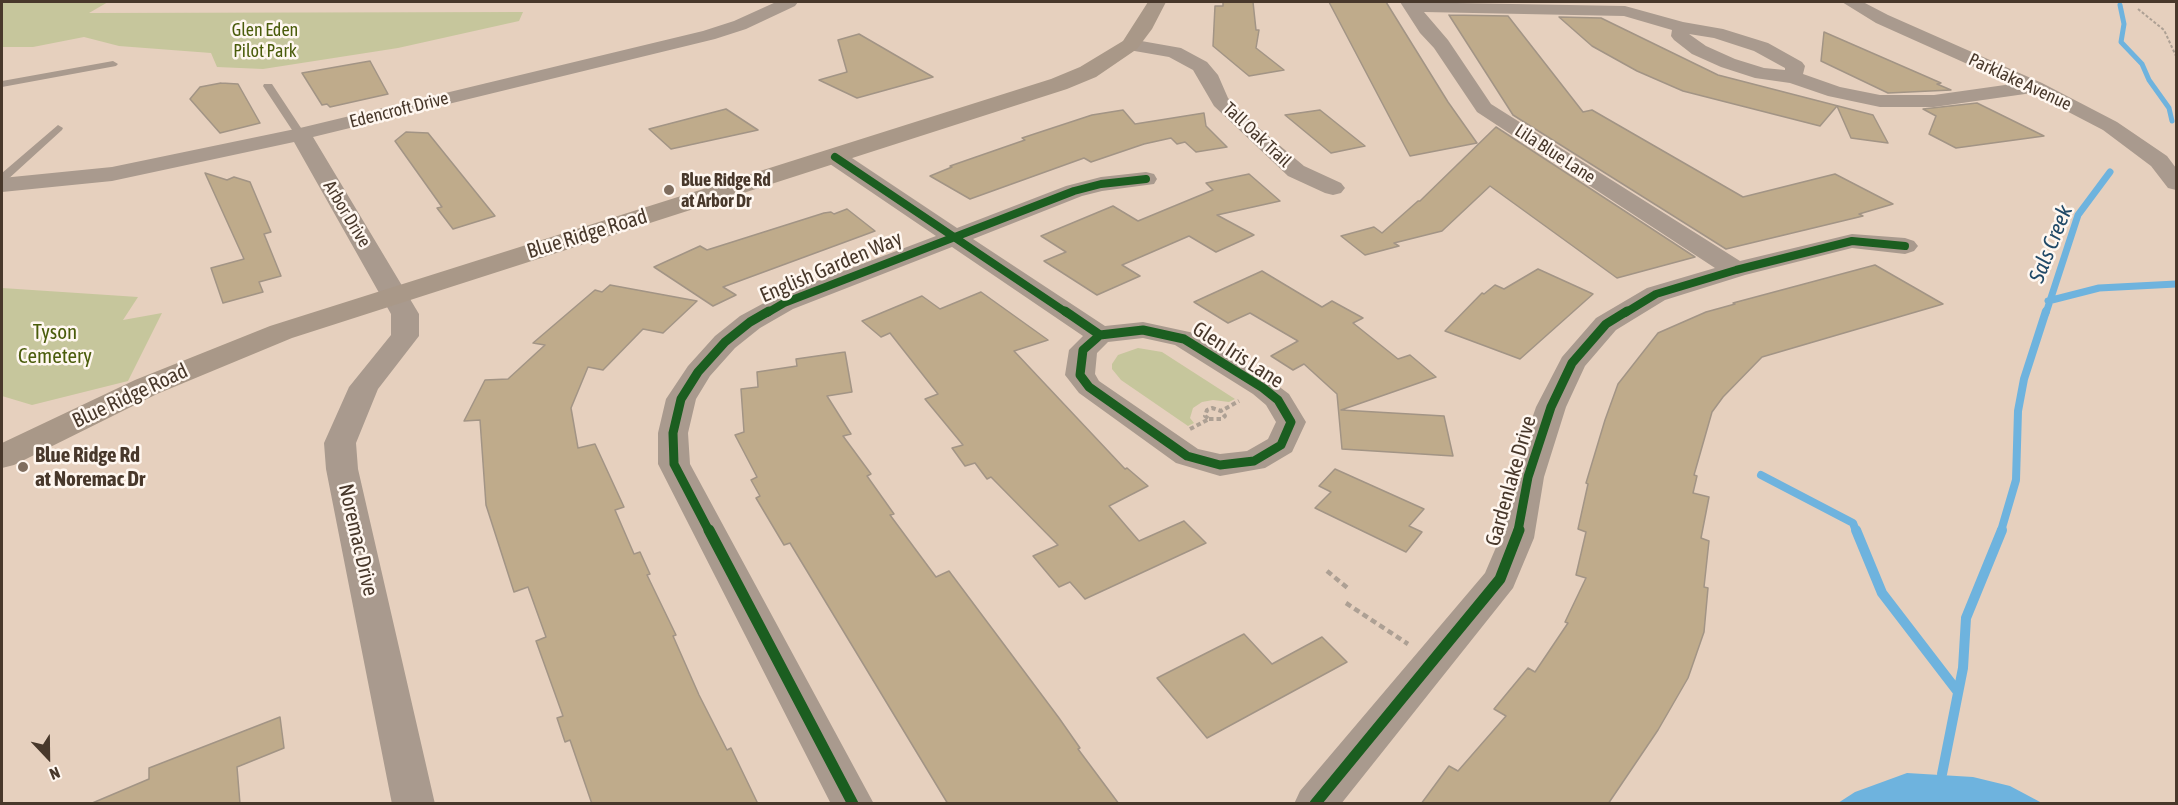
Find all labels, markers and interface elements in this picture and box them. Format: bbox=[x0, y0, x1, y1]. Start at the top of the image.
park label: Glen Eden Pilot Park bbox=[232, 19, 298, 62]
street label: Parklake Avenue bbox=[1965, 49, 2075, 115]
street label: Edencroft Drive bbox=[347, 87, 451, 133]
street label: Tall Oak Trail bbox=[1218, 98, 1296, 172]
street label: Lila Blue Lane bbox=[1511, 120, 1599, 188]
place label: Blue Ridge Rd at Arbor Dr bbox=[681, 169, 771, 212]
street label: Arbor Drive bbox=[319, 177, 375, 251]
marker: Blue Ridge Rd at Arbor Dr bbox=[662, 183, 676, 197]
water label: Sals Creek bbox=[2024, 201, 2078, 287]
street label: Blue Ridge Road bbox=[524, 204, 650, 264]
street label: English Garden Way bbox=[756, 226, 906, 308]
street label: Glen Iris Lane bbox=[1188, 316, 1288, 394]
park label: Tyson Cemetery bbox=[18, 319, 92, 369]
street label: Blue Ridge Road bbox=[68, 358, 192, 434]
street label: Gardenlake Drive bbox=[1480, 413, 1542, 549]
place label: Blue Ridge Rd at Noremac Dr bbox=[35, 442, 145, 492]
marker: Blue Ridge Rd at Noremac Dr bbox=[16, 460, 30, 474]
street label: Noremac Drive bbox=[333, 481, 383, 599]
north arrow bbox=[18, 727, 78, 787]
text: N bbox=[47, 764, 63, 784]

